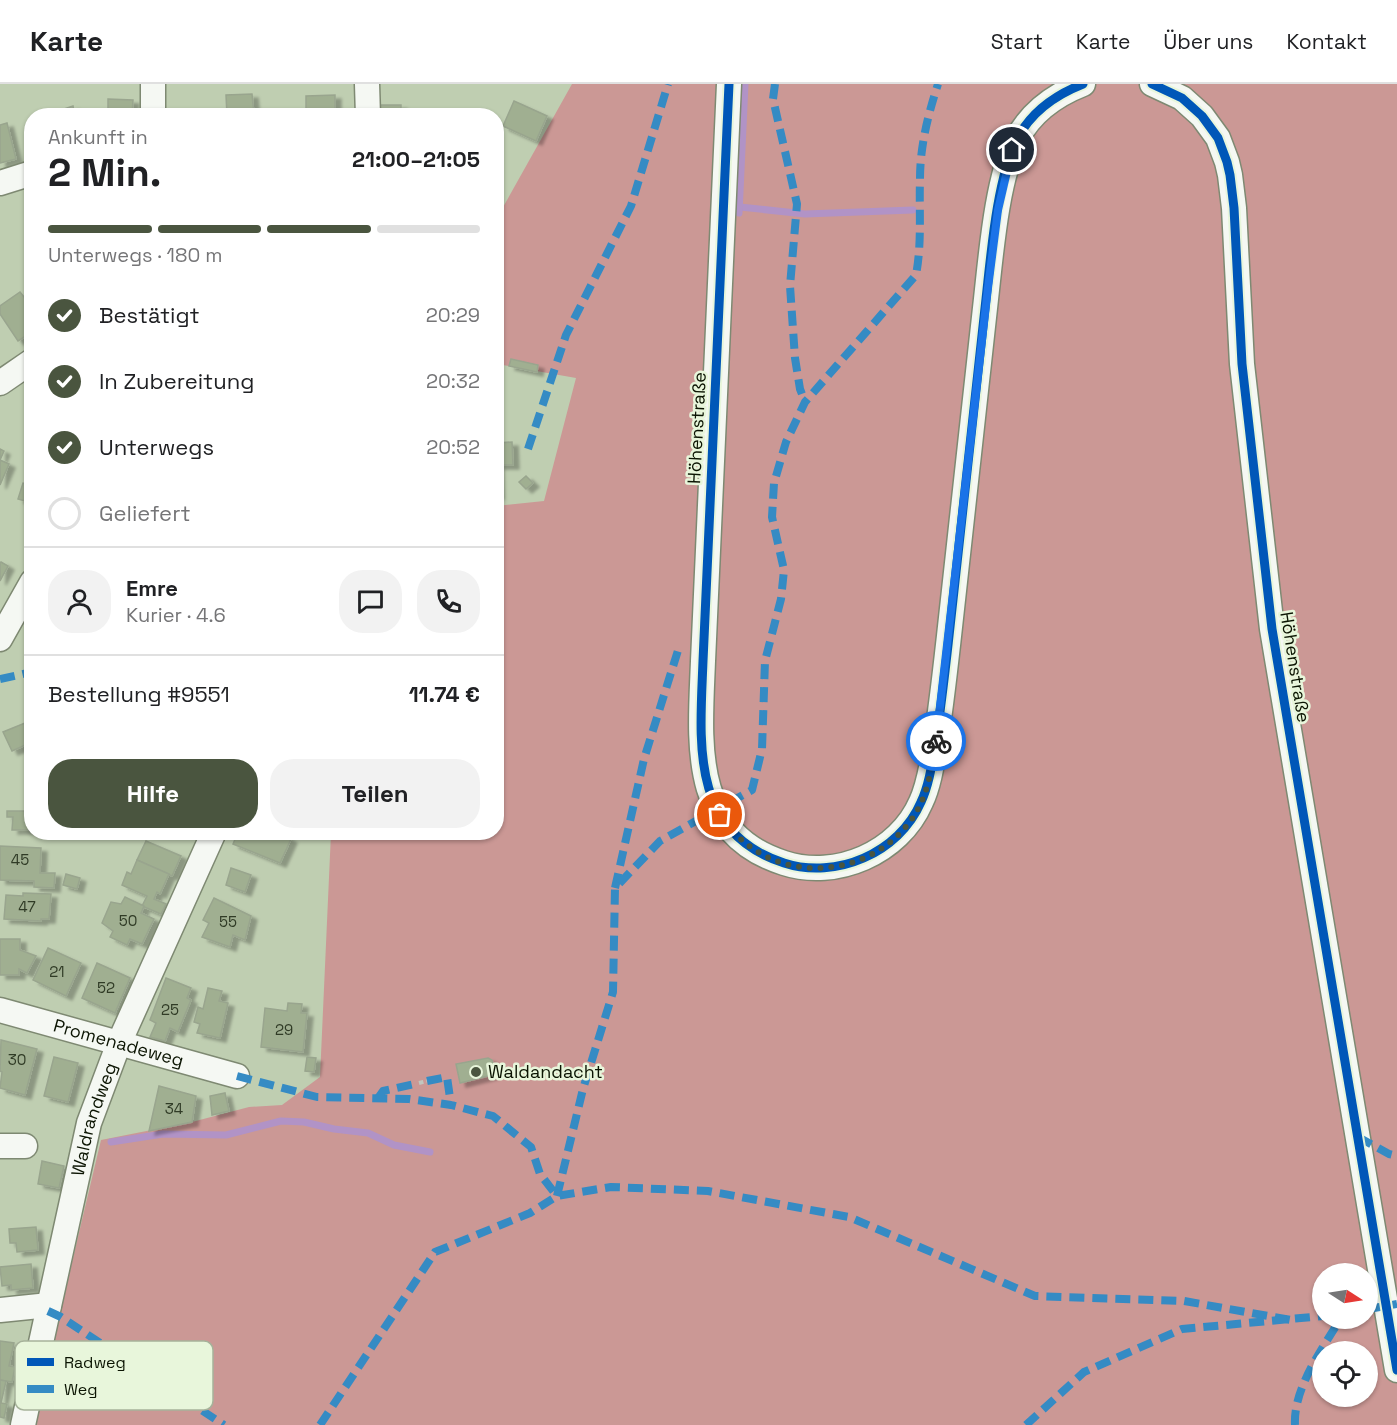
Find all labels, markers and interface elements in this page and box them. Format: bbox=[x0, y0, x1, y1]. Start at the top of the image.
text: Karte bbox=[30, 23, 103, 59]
text: Start bbox=[991, 28, 1043, 55]
text: Karte bbox=[1076, 28, 1130, 55]
text: Über uns bbox=[1163, 28, 1253, 55]
text: Kontakt bbox=[1286, 28, 1367, 55]
text: Ankunft in bbox=[48, 124, 148, 150]
pin bbox=[986, 124, 1037, 175]
icon: home bbox=[995, 133, 1028, 166]
text: 21:00–21:05 bbox=[352, 145, 480, 173]
text: 2 Min. bbox=[48, 148, 162, 197]
text: Unterwegs · 180 m bbox=[48, 242, 223, 268]
icon: check bbox=[48, 299, 81, 332]
text: Bestätigt bbox=[99, 301, 200, 329]
text: 20:29 bbox=[426, 302, 480, 328]
icon: check bbox=[48, 365, 81, 398]
text: In Zubereitung bbox=[99, 367, 254, 395]
text: 20:32 bbox=[426, 368, 480, 394]
street label: Höhenstraße bbox=[682, 371, 711, 485]
icon: check bbox=[48, 431, 81, 464]
text: Unterwegs bbox=[99, 433, 214, 461]
text: 20:52 bbox=[426, 434, 480, 460]
text: Geliefert bbox=[99, 499, 191, 527]
button: person bbox=[48, 570, 111, 633]
button: chat bbox=[339, 570, 402, 633]
button: phone bbox=[417, 570, 480, 633]
text: Emre bbox=[126, 574, 178, 602]
text: Kurier · 4.6 bbox=[126, 602, 226, 628]
street label: Höhenstraße bbox=[1275, 610, 1316, 724]
text: Bestellung #9551 bbox=[48, 680, 230, 708]
text: 11.74 € bbox=[409, 680, 480, 708]
courier bbox=[906, 711, 966, 771]
icon: bike bbox=[920, 725, 953, 758]
button: Hilfe bbox=[48, 759, 258, 828]
button: Teilen bbox=[270, 759, 480, 828]
pin bbox=[694, 789, 745, 840]
icon: bag bbox=[703, 798, 736, 831]
house number: 45 bbox=[11, 850, 29, 869]
house number: 47 bbox=[18, 897, 36, 916]
house number: 50 bbox=[119, 911, 137, 930]
house number: 55 bbox=[219, 912, 237, 931]
house number: 21 bbox=[49, 962, 65, 981]
house number: 52 bbox=[97, 978, 115, 997]
house number: 25 bbox=[161, 1000, 179, 1019]
street label: Promenadeweg bbox=[51, 1013, 186, 1072]
house number: 29 bbox=[275, 1020, 293, 1039]
house number: 30 bbox=[8, 1050, 26, 1069]
street label: Waldrandweg bbox=[66, 1059, 122, 1178]
place label: Waldandacht bbox=[488, 1060, 603, 1083]
marker: Waldandacht bbox=[469, 1065, 483, 1079]
house number: 34 bbox=[165, 1099, 183, 1118]
north arrow bbox=[1312, 1263, 1378, 1329]
map controls bbox=[1312, 1263, 1378, 1407]
legend bbox=[15, 1341, 213, 1410]
button: locate bbox=[1312, 1341, 1378, 1407]
text: Radweg bbox=[64, 1352, 126, 1373]
text: Weg bbox=[64, 1379, 98, 1400]

